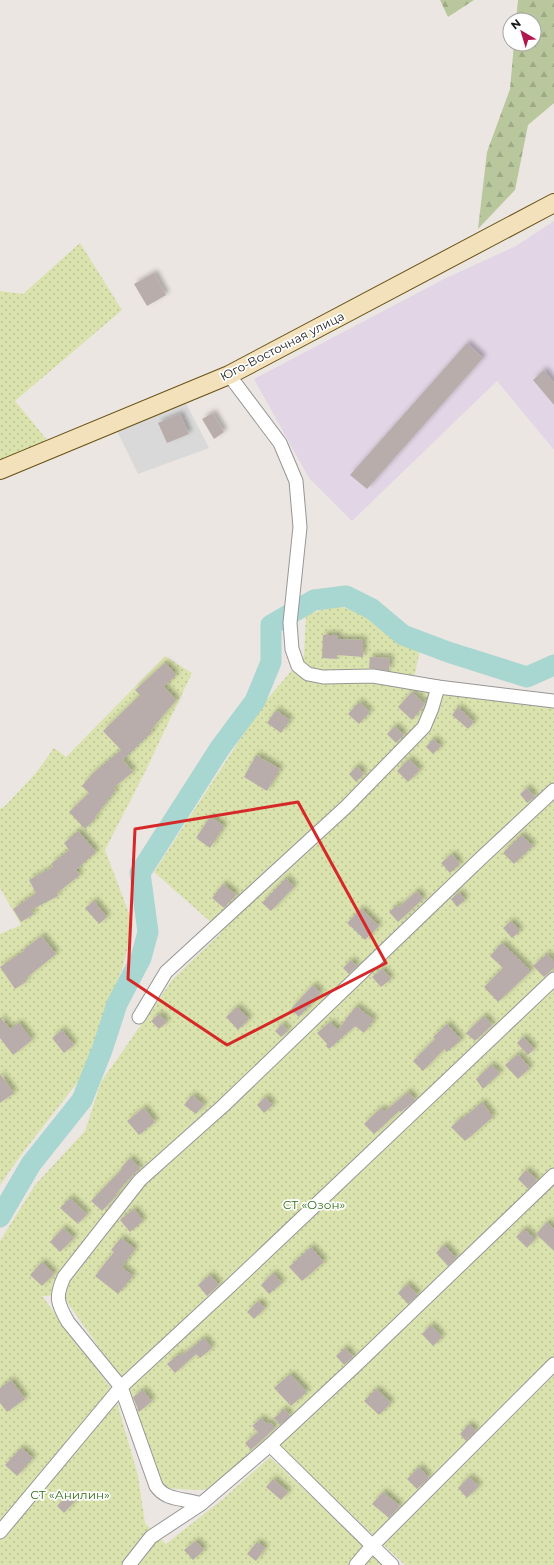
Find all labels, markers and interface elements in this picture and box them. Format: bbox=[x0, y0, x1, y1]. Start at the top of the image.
north arrow bbox=[502, 12, 542, 52]
text: N bbox=[508, 16, 524, 32]
street label: Юго-Восточная улица bbox=[217, 308, 347, 384]
park label: СТ «Озон» bbox=[283, 1197, 345, 1212]
park label: СТ «Анилин» bbox=[30, 1487, 110, 1502]

